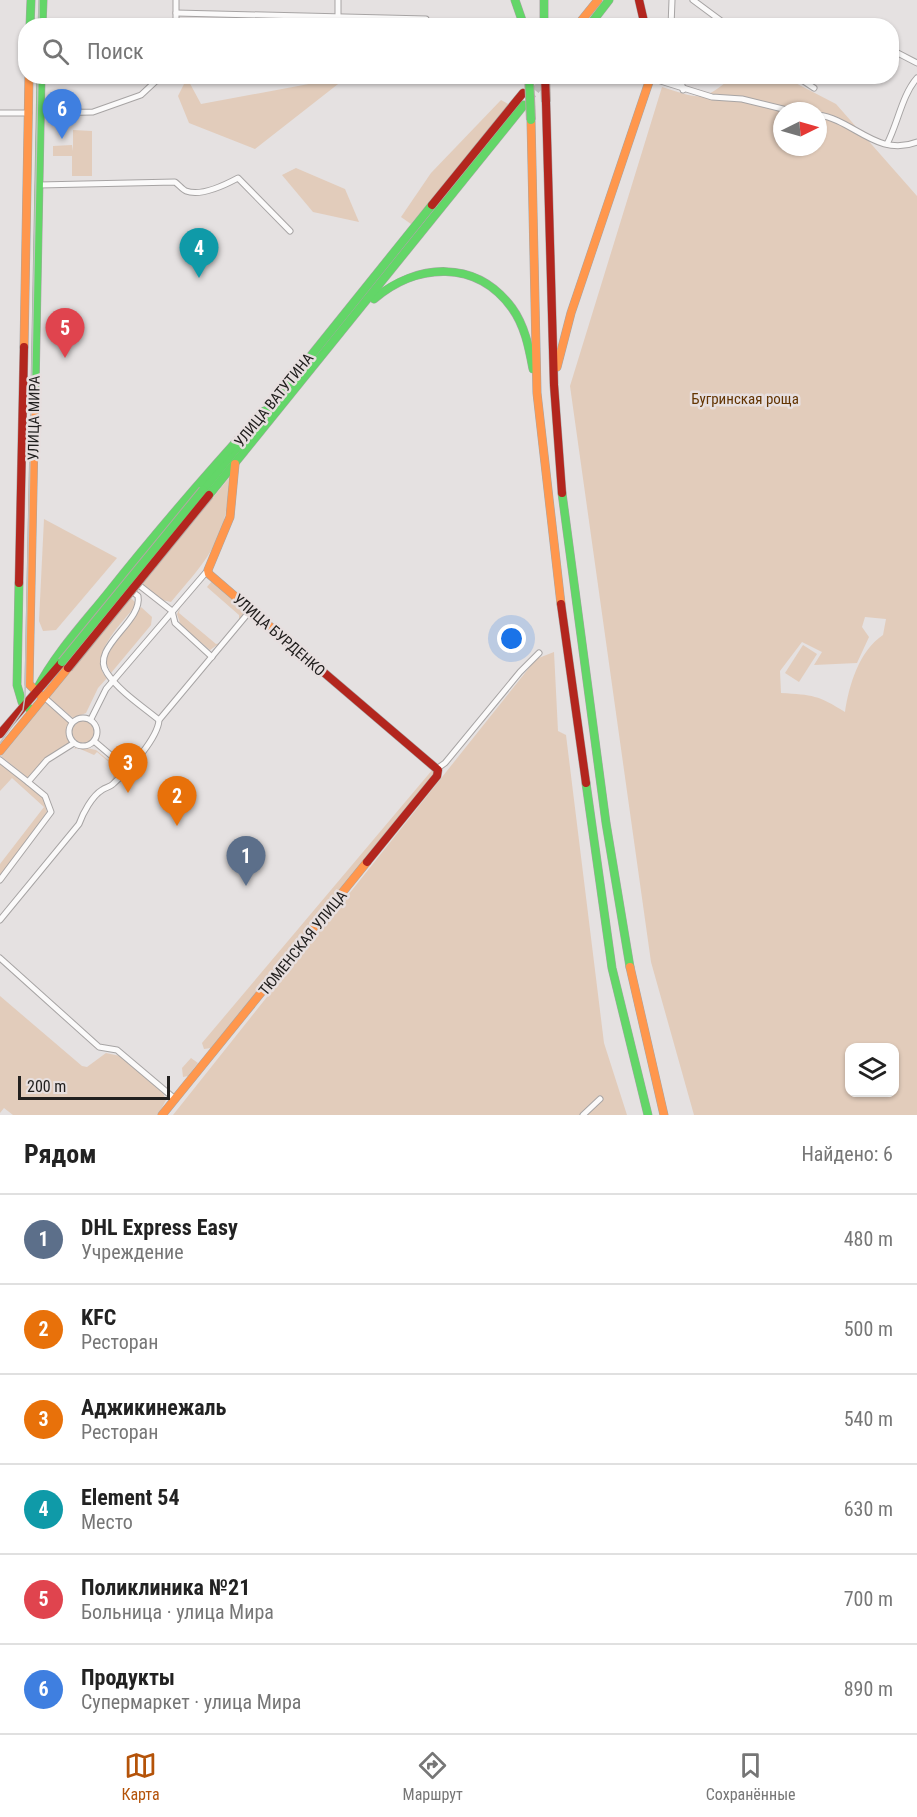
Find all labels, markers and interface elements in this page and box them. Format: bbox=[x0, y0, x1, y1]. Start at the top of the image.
search box bbox=[18, 18, 899, 84]
icon: search bbox=[39, 35, 72, 68]
text: Поиск bbox=[87, 39, 144, 64]
pin: 6 bbox=[42, 90, 82, 139]
north arrow bbox=[773, 102, 827, 156]
pin: 4 bbox=[180, 228, 218, 278]
pin: 5 bbox=[46, 308, 84, 358]
street label: УЛИЦА ВАТУТИНА bbox=[231, 349, 318, 451]
street label: УЛИЦА МИРА bbox=[24, 375, 44, 461]
park label: Бугринская роща bbox=[691, 390, 799, 408]
street label: УЛИЦА БУРДЕНКО bbox=[229, 590, 329, 680]
your location bbox=[497, 624, 526, 653]
pin: 3 bbox=[108, 744, 148, 793]
pin: 2 bbox=[158, 776, 196, 826]
pin: 1 bbox=[226, 836, 266, 886]
street label: ТЮМЕНСКАЯ УЛИЦА bbox=[255, 887, 351, 999]
map controls bbox=[845, 1043, 899, 1097]
button: layers bbox=[845, 1043, 899, 1097]
scale bar bbox=[18, 1073, 170, 1100]
text: 200 m bbox=[27, 1077, 66, 1096]
text: Рядом bbox=[24, 1139, 96, 1169]
text: Найдено: 6 bbox=[801, 1142, 893, 1166]
text: DHL Express Easy bbox=[81, 1215, 238, 1240]
text: 1 bbox=[38, 1227, 49, 1251]
text: 480 m bbox=[844, 1227, 893, 1251]
text: Учреждение bbox=[81, 1240, 184, 1264]
text: KFC bbox=[81, 1305, 116, 1330]
text: 2 bbox=[38, 1317, 49, 1341]
text: 500 m bbox=[844, 1317, 893, 1341]
text: Ресторан bbox=[81, 1330, 158, 1354]
text: Аджикинежаль bbox=[81, 1395, 226, 1420]
text: 3 bbox=[38, 1407, 49, 1431]
text: 540 m bbox=[844, 1407, 893, 1431]
text: Ресторан bbox=[81, 1420, 158, 1444]
text: Element 54 bbox=[81, 1485, 180, 1510]
text: 4 bbox=[38, 1497, 49, 1521]
text: 630 m bbox=[844, 1497, 893, 1521]
text: Место bbox=[81, 1510, 133, 1534]
text: Поликлиника №21 bbox=[81, 1575, 250, 1600]
text: 5 bbox=[38, 1587, 49, 1611]
text: 700 m bbox=[844, 1587, 893, 1611]
text: Больница · улица Мира bbox=[81, 1600, 274, 1624]
text: Продукты bbox=[81, 1665, 175, 1690]
text: 6 bbox=[38, 1677, 49, 1701]
text: 890 m bbox=[844, 1677, 893, 1701]
text: Супермаркет · улица Мира bbox=[81, 1690, 301, 1714]
tab: Карта bbox=[121, 1749, 160, 1804]
tab: Маршрут bbox=[403, 1749, 463, 1804]
tab: Сохранённые bbox=[706, 1749, 796, 1804]

